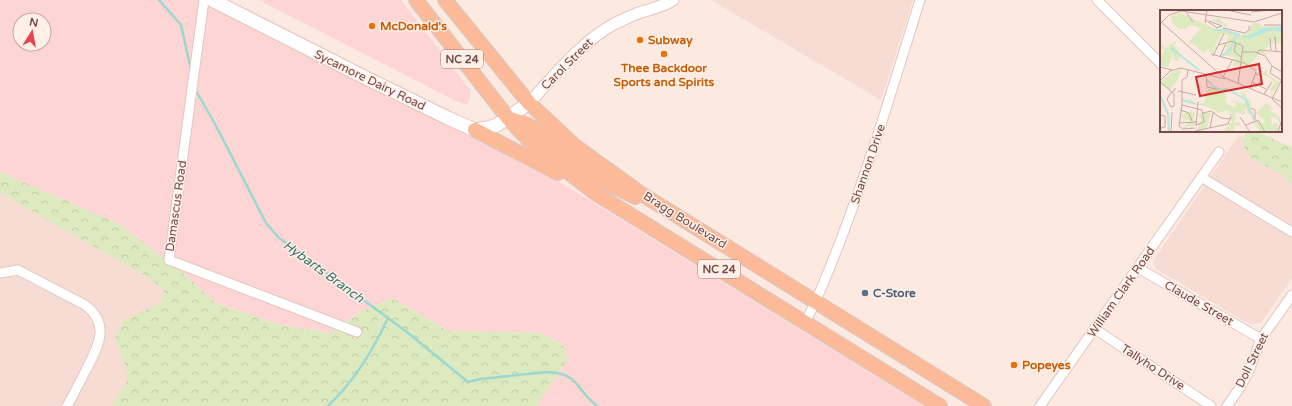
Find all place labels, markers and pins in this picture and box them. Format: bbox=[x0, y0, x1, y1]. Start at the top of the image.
place label: McDonald's bbox=[380, 19, 447, 33]
marker: McDonald's bbox=[367, 21, 377, 31]
place label: Subway bbox=[648, 33, 693, 48]
marker: Subway bbox=[635, 35, 645, 45]
marker: Thee Backdoor Sports and Spirits bbox=[659, 49, 669, 59]
place label: Thee Backdoor Sports and Spirits bbox=[614, 61, 715, 90]
place label: C-Store bbox=[873, 286, 916, 300]
marker: C-Store bbox=[860, 288, 870, 298]
place label: Popeyes bbox=[1022, 358, 1071, 373]
marker: Popeyes bbox=[1009, 360, 1019, 370]

